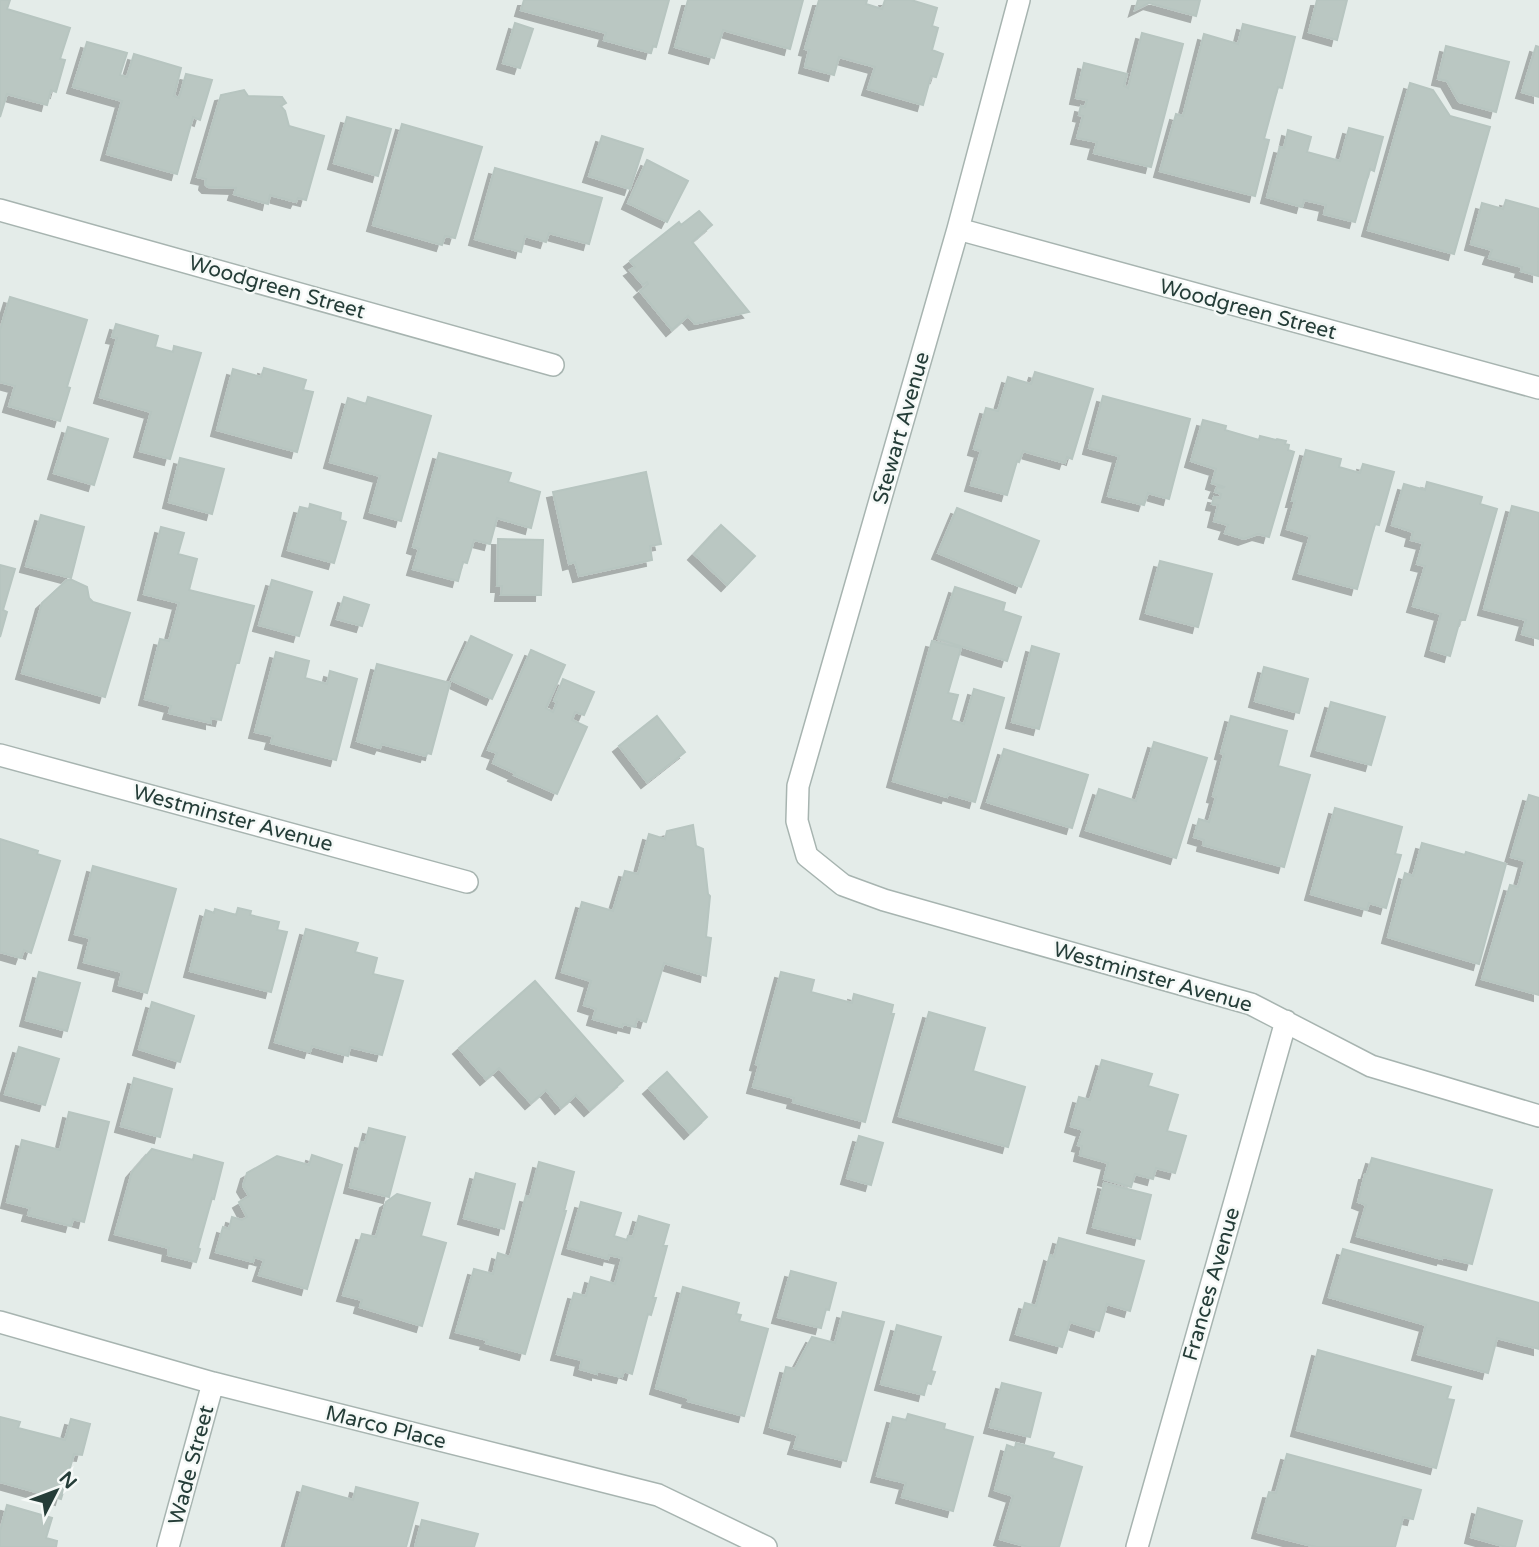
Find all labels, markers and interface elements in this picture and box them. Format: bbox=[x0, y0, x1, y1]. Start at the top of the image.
street label: Woodgreen Street bbox=[186, 250, 368, 325]
street label: Woodgreen Street bbox=[1157, 274, 1339, 345]
street label: Stewart Avenue bbox=[868, 349, 935, 507]
street label: Westminster Avenue bbox=[130, 780, 336, 857]
street label: Westminster Avenue bbox=[1050, 937, 1255, 1018]
street label: Frances Avenue bbox=[1178, 1204, 1245, 1364]
street label: Marco Place bbox=[323, 1400, 449, 1455]
street label: Wade Street bbox=[164, 1403, 219, 1528]
north arrow bbox=[21, 1456, 91, 1526]
text: N bbox=[55, 1467, 81, 1493]

